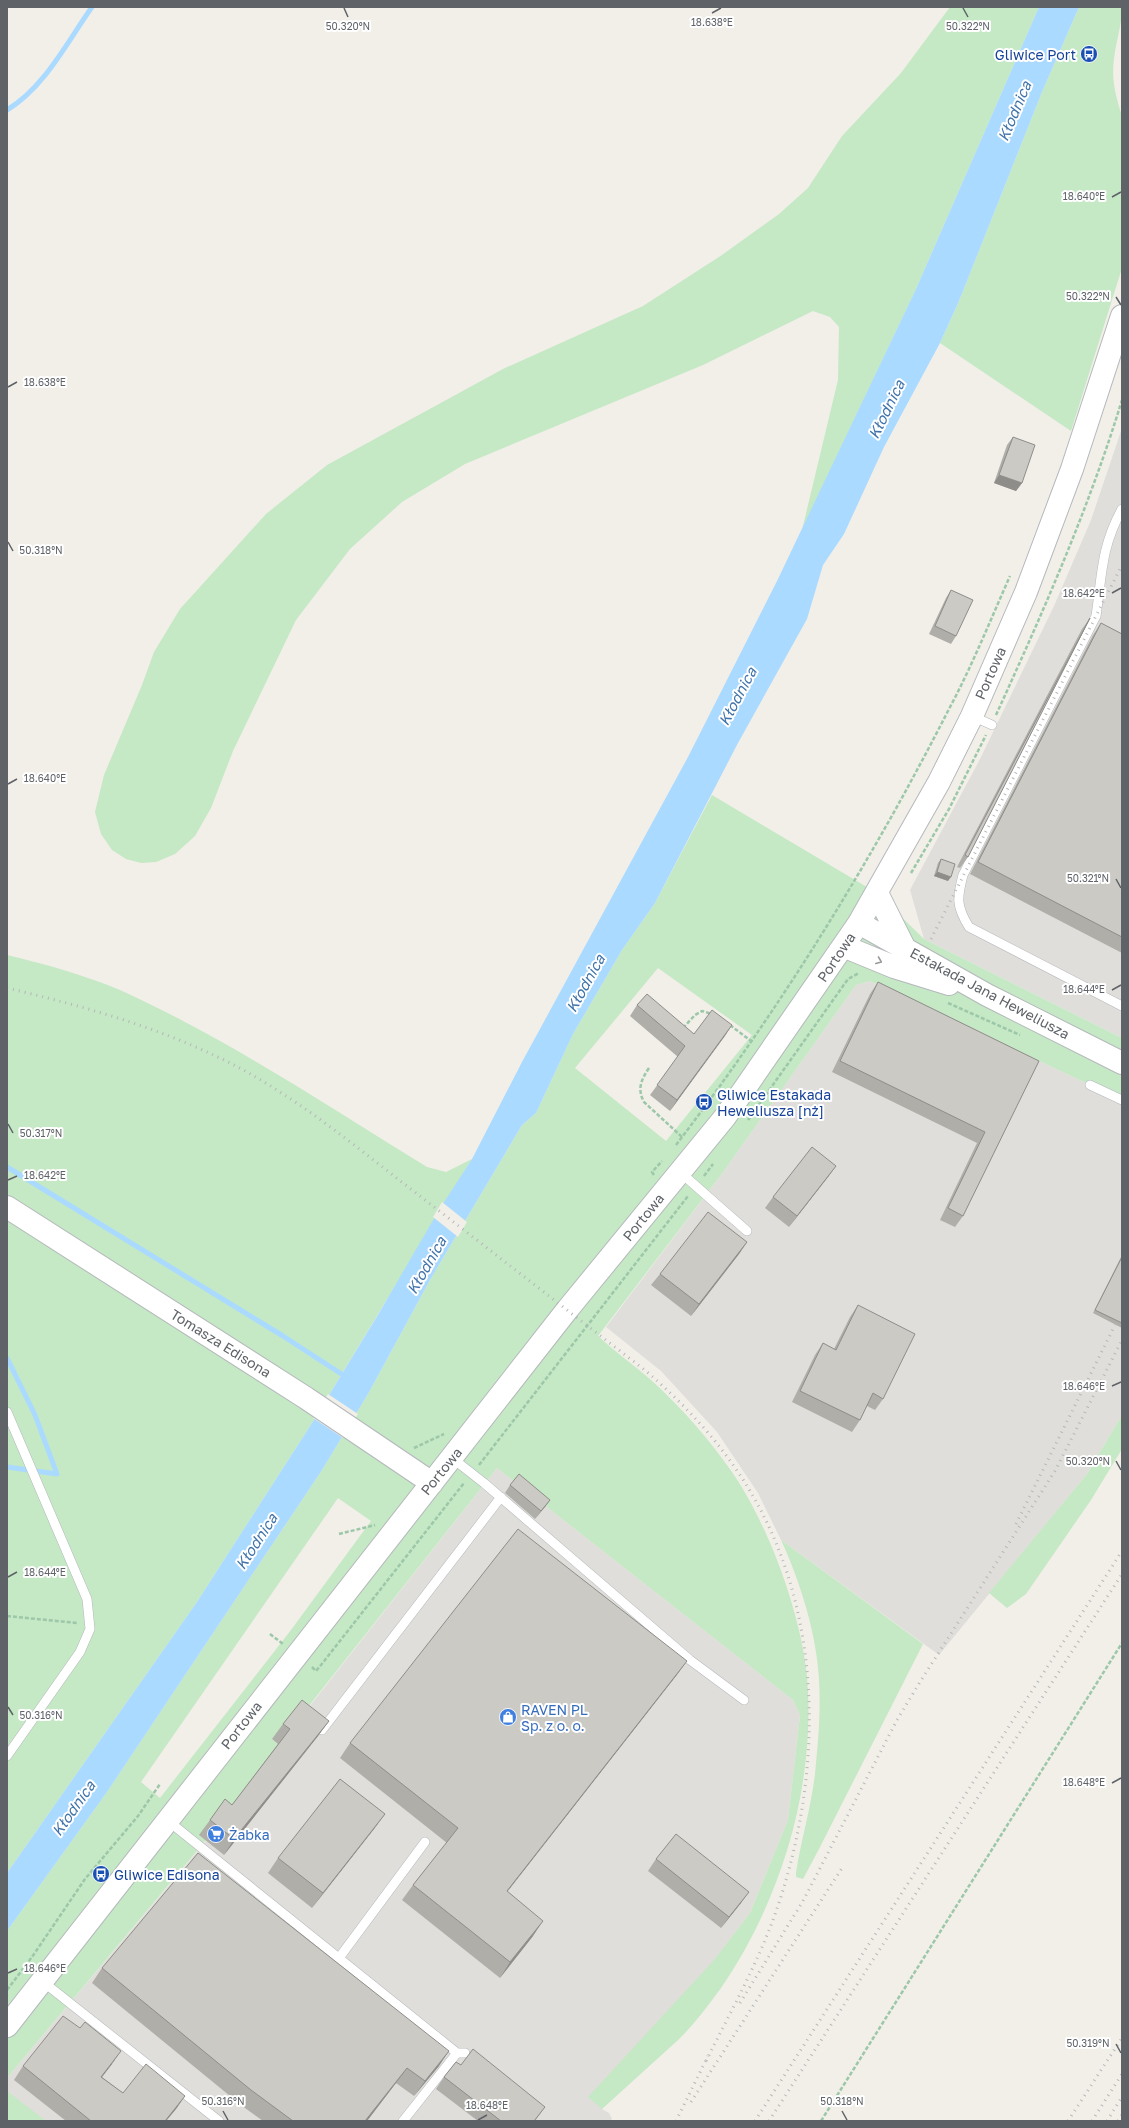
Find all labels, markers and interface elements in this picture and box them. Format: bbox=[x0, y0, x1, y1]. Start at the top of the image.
text: 18.638°E bbox=[691, 16, 733, 28]
text: 50.320°N bbox=[326, 20, 370, 32]
text: 50.322°N bbox=[946, 20, 990, 32]
bus stop icon: Gliwice Port bbox=[1079, 44, 1099, 64]
place label: Gliwice Port bbox=[995, 46, 1076, 63]
water label: Kłodnica bbox=[993, 78, 1035, 144]
text: 18.640°E bbox=[1063, 190, 1105, 202]
text: 50.322°N bbox=[1066, 290, 1110, 302]
text: 18.638°E bbox=[24, 376, 66, 388]
water label: Kłodnica bbox=[864, 376, 908, 441]
text: 50.318°N bbox=[19, 544, 63, 556]
text: 18.642°E bbox=[1063, 587, 1105, 599]
street label: Portowa bbox=[971, 644, 1009, 702]
water label: Kłodnica bbox=[714, 663, 760, 728]
text: 18.640°E bbox=[24, 772, 66, 784]
text: 50.321°N bbox=[1067, 872, 1109, 884]
street label: Portowa bbox=[813, 929, 859, 985]
street label: Estakada Jana Heweliusza bbox=[907, 944, 1073, 1042]
water label: Kłodnica bbox=[562, 951, 608, 1015]
one-way arrow bbox=[875, 956, 883, 964]
text: 18.644°E bbox=[1063, 983, 1105, 995]
place label: Gliwice Estakada Heweliusza [nż] bbox=[717, 1086, 831, 1119]
bus stop icon: Gliwice Estakada Heweliusza [nż] bbox=[694, 1092, 714, 1112]
text: 50.317°N bbox=[20, 1127, 62, 1139]
text: 18.642°E bbox=[24, 1169, 66, 1181]
street label: Portowa bbox=[619, 1190, 667, 1244]
water label: Kłodnica bbox=[402, 1233, 450, 1297]
street label: Tomasza Edisona bbox=[168, 1305, 274, 1381]
text: 18.646°E bbox=[1063, 1380, 1105, 1392]
street label: Portowa bbox=[417, 1444, 465, 1498]
text: 50.320°N bbox=[1066, 1455, 1110, 1467]
water label: Kłodnica bbox=[231, 1509, 281, 1572]
text: 18.644°E bbox=[24, 1566, 66, 1578]
street label: Portowa bbox=[217, 1698, 265, 1752]
place label: RAVEN PL Sp. z o. o. bbox=[521, 1701, 588, 1734]
shop icon: RAVEN PL Sp. z o. o. bbox=[498, 1707, 518, 1727]
text: 50.316°N bbox=[19, 1709, 63, 1721]
text: 18.648°E bbox=[1063, 1776, 1105, 1788]
water label: Kłodnica bbox=[48, 1777, 99, 1839]
supermarket icon: Żabka bbox=[206, 1824, 226, 1844]
place label: Żabka bbox=[229, 1826, 270, 1843]
bus stop icon: Gliwice Edisona bbox=[91, 1864, 111, 1884]
place label: Gliwice Edisona bbox=[114, 1866, 220, 1883]
text: 18.646°E bbox=[24, 1962, 66, 1974]
text: 50.319°N bbox=[1066, 2037, 1110, 2049]
text: 50.316°N bbox=[201, 2095, 245, 2107]
text: 50.318°N bbox=[820, 2095, 864, 2107]
text: 18.648°E bbox=[466, 2099, 508, 2111]

